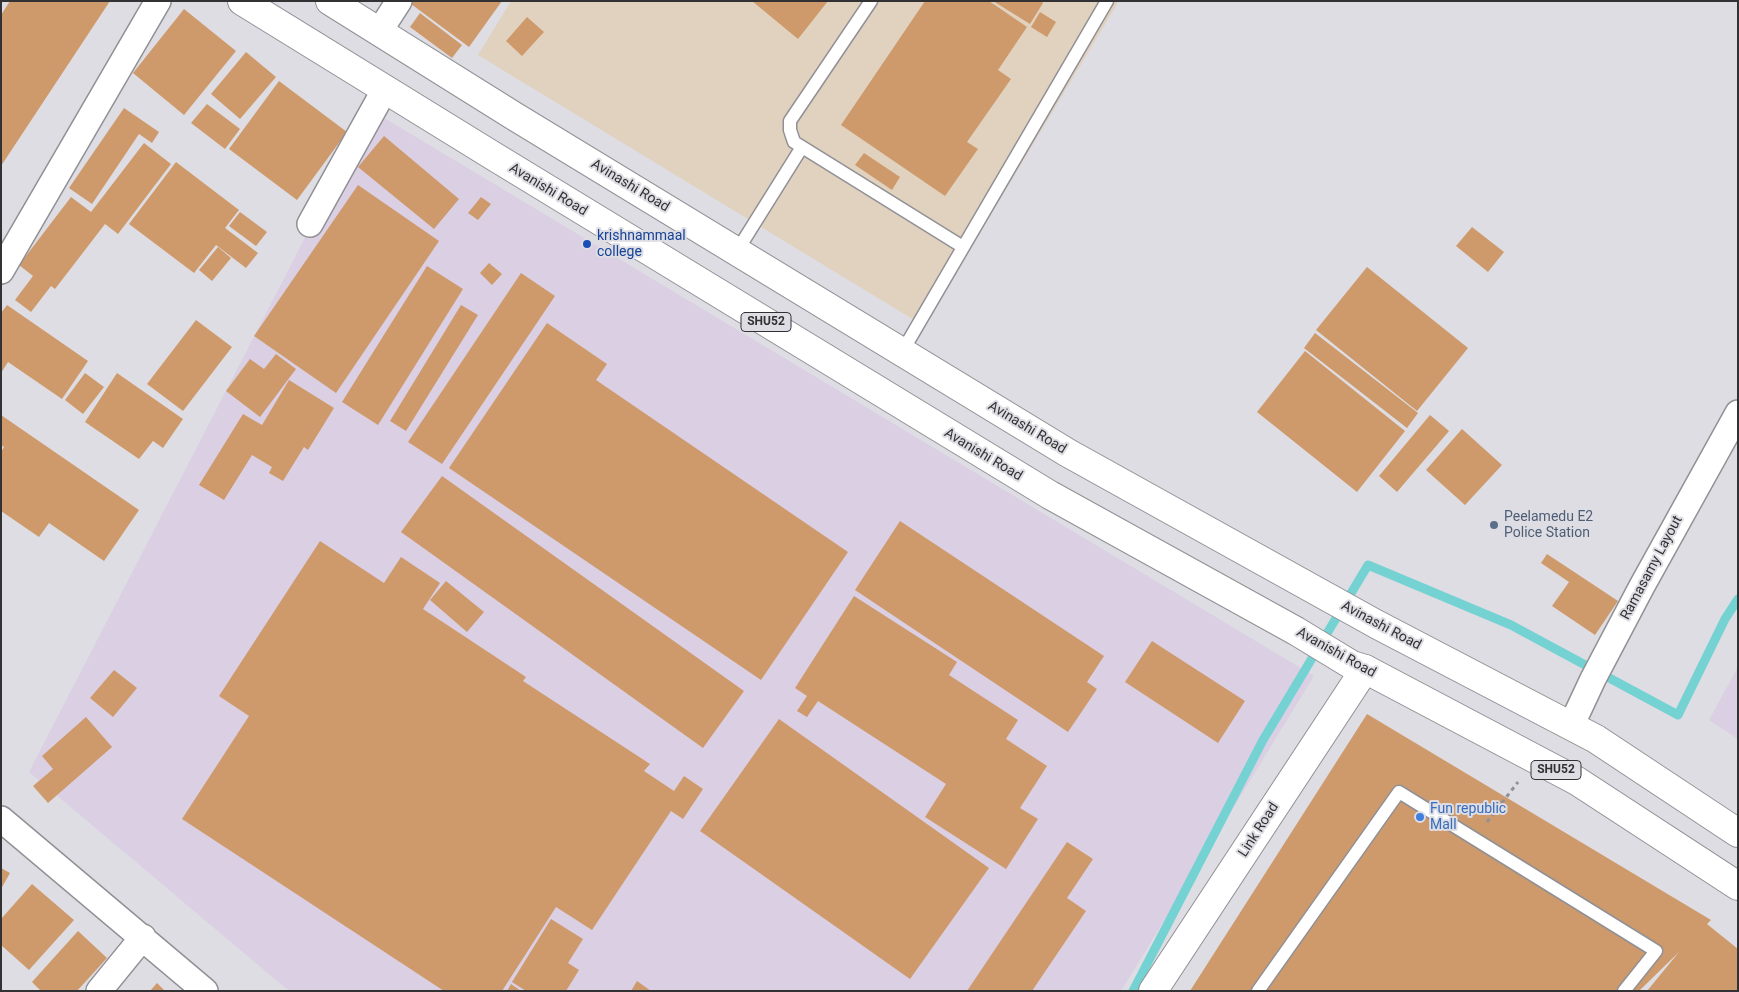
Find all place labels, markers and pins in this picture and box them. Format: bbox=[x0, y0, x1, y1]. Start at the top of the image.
place label: krishnammaal college bbox=[597, 228, 686, 260]
marker: krishnammaal college bbox=[581, 238, 593, 250]
place label: Peelamedu E2 Police Station bbox=[1504, 509, 1593, 542]
marker: Peelamedu E2 Police Station bbox=[1488, 519, 1500, 531]
place label: Fun republic Mall bbox=[1430, 801, 1506, 834]
marker: Fun republic Mall bbox=[1414, 811, 1426, 823]

